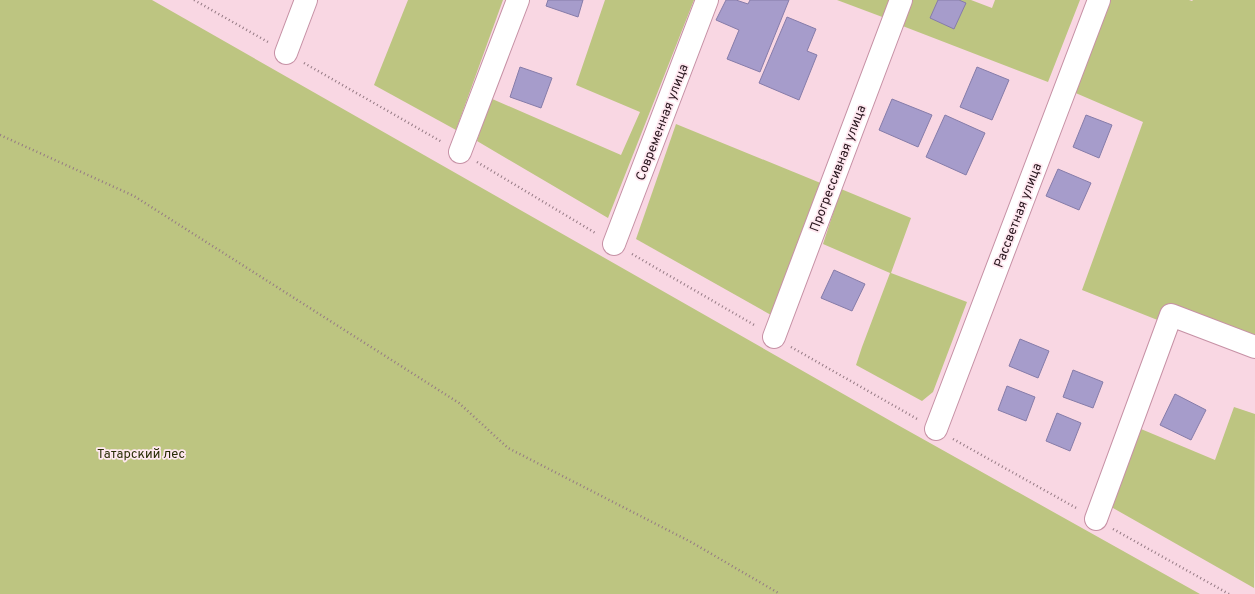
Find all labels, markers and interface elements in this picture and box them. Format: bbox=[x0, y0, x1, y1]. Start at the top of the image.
street label: Современная улица bbox=[633, 62, 692, 183]
street label: Прогрессивная улица bbox=[807, 103, 870, 234]
street label: Рассветная улица bbox=[992, 161, 1046, 270]
park label: Татарский лес bbox=[97, 447, 185, 463]

